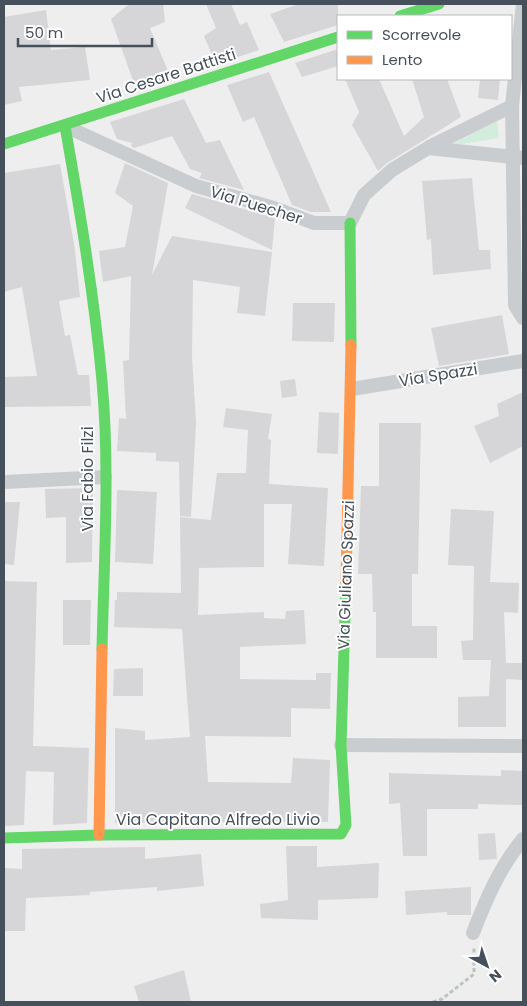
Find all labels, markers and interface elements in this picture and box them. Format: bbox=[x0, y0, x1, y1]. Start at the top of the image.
scale bar bbox=[18, 15, 151, 47]
legend bbox=[337, 15, 512, 80]
text: 50 m bbox=[25, 22, 63, 43]
text: Scorrevole bbox=[382, 24, 461, 45]
street label: Via Cesare Battisti bbox=[93, 43, 239, 109]
text: Lento bbox=[382, 49, 422, 70]
street label: Via Puecher bbox=[207, 180, 305, 230]
street label: Via Spazzi bbox=[397, 357, 479, 393]
street label: Via Fabio Filzi bbox=[76, 426, 99, 532]
street label: Via Giuliano Spazzi bbox=[332, 500, 360, 650]
street label: Via Capitano Alfredo Livio bbox=[116, 808, 320, 831]
north arrow bbox=[462, 941, 512, 991]
text: N bbox=[485, 965, 506, 987]

